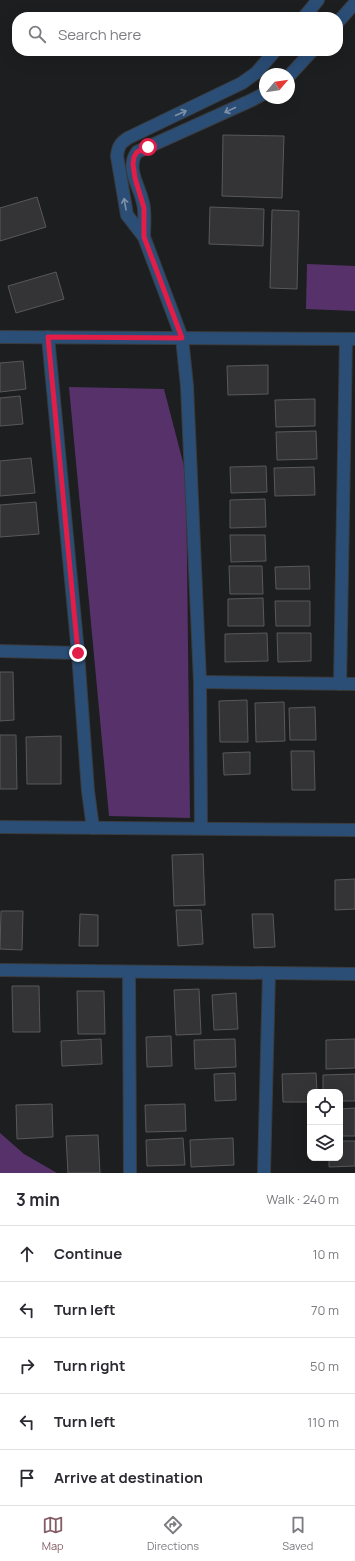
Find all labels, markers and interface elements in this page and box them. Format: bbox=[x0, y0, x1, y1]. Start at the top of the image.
search box bbox=[12, 12, 343, 56]
icon: search bbox=[26, 23, 48, 45]
text: Search here bbox=[58, 24, 141, 45]
north arrow bbox=[259, 68, 295, 104]
one-way arrow bbox=[225, 107, 237, 114]
one-way arrow bbox=[174, 108, 186, 116]
route start bbox=[139, 138, 157, 156]
one-way arrow bbox=[121, 198, 129, 211]
route end bbox=[69, 644, 87, 662]
map controls bbox=[307, 1089, 343, 1161]
button: locate bbox=[307, 1089, 343, 1125]
button: layers bbox=[307, 1125, 343, 1161]
text: 3 min bbox=[16, 1188, 60, 1211]
text: Walk · 240 m bbox=[266, 1190, 339, 1208]
icon: ahead bbox=[16, 1243, 38, 1265]
text: Continue bbox=[54, 1243, 122, 1264]
text: 10 m bbox=[312, 1245, 339, 1263]
icon: left bbox=[16, 1299, 38, 1321]
text: Turn left bbox=[54, 1299, 116, 1320]
text: 70 m bbox=[311, 1301, 339, 1319]
icon: right bbox=[16, 1355, 38, 1377]
text: Turn right bbox=[54, 1355, 125, 1376]
text: 50 m bbox=[310, 1357, 339, 1375]
icon: left bbox=[16, 1411, 38, 1433]
text: Turn left bbox=[54, 1411, 116, 1432]
text: 110 m bbox=[307, 1413, 339, 1431]
icon: arrive bbox=[16, 1467, 38, 1489]
text: Arrive at destination bbox=[54, 1467, 203, 1488]
tab: Map bbox=[42, 1514, 64, 1553]
tab: Directions bbox=[147, 1514, 199, 1553]
tab: Saved bbox=[282, 1514, 313, 1553]

